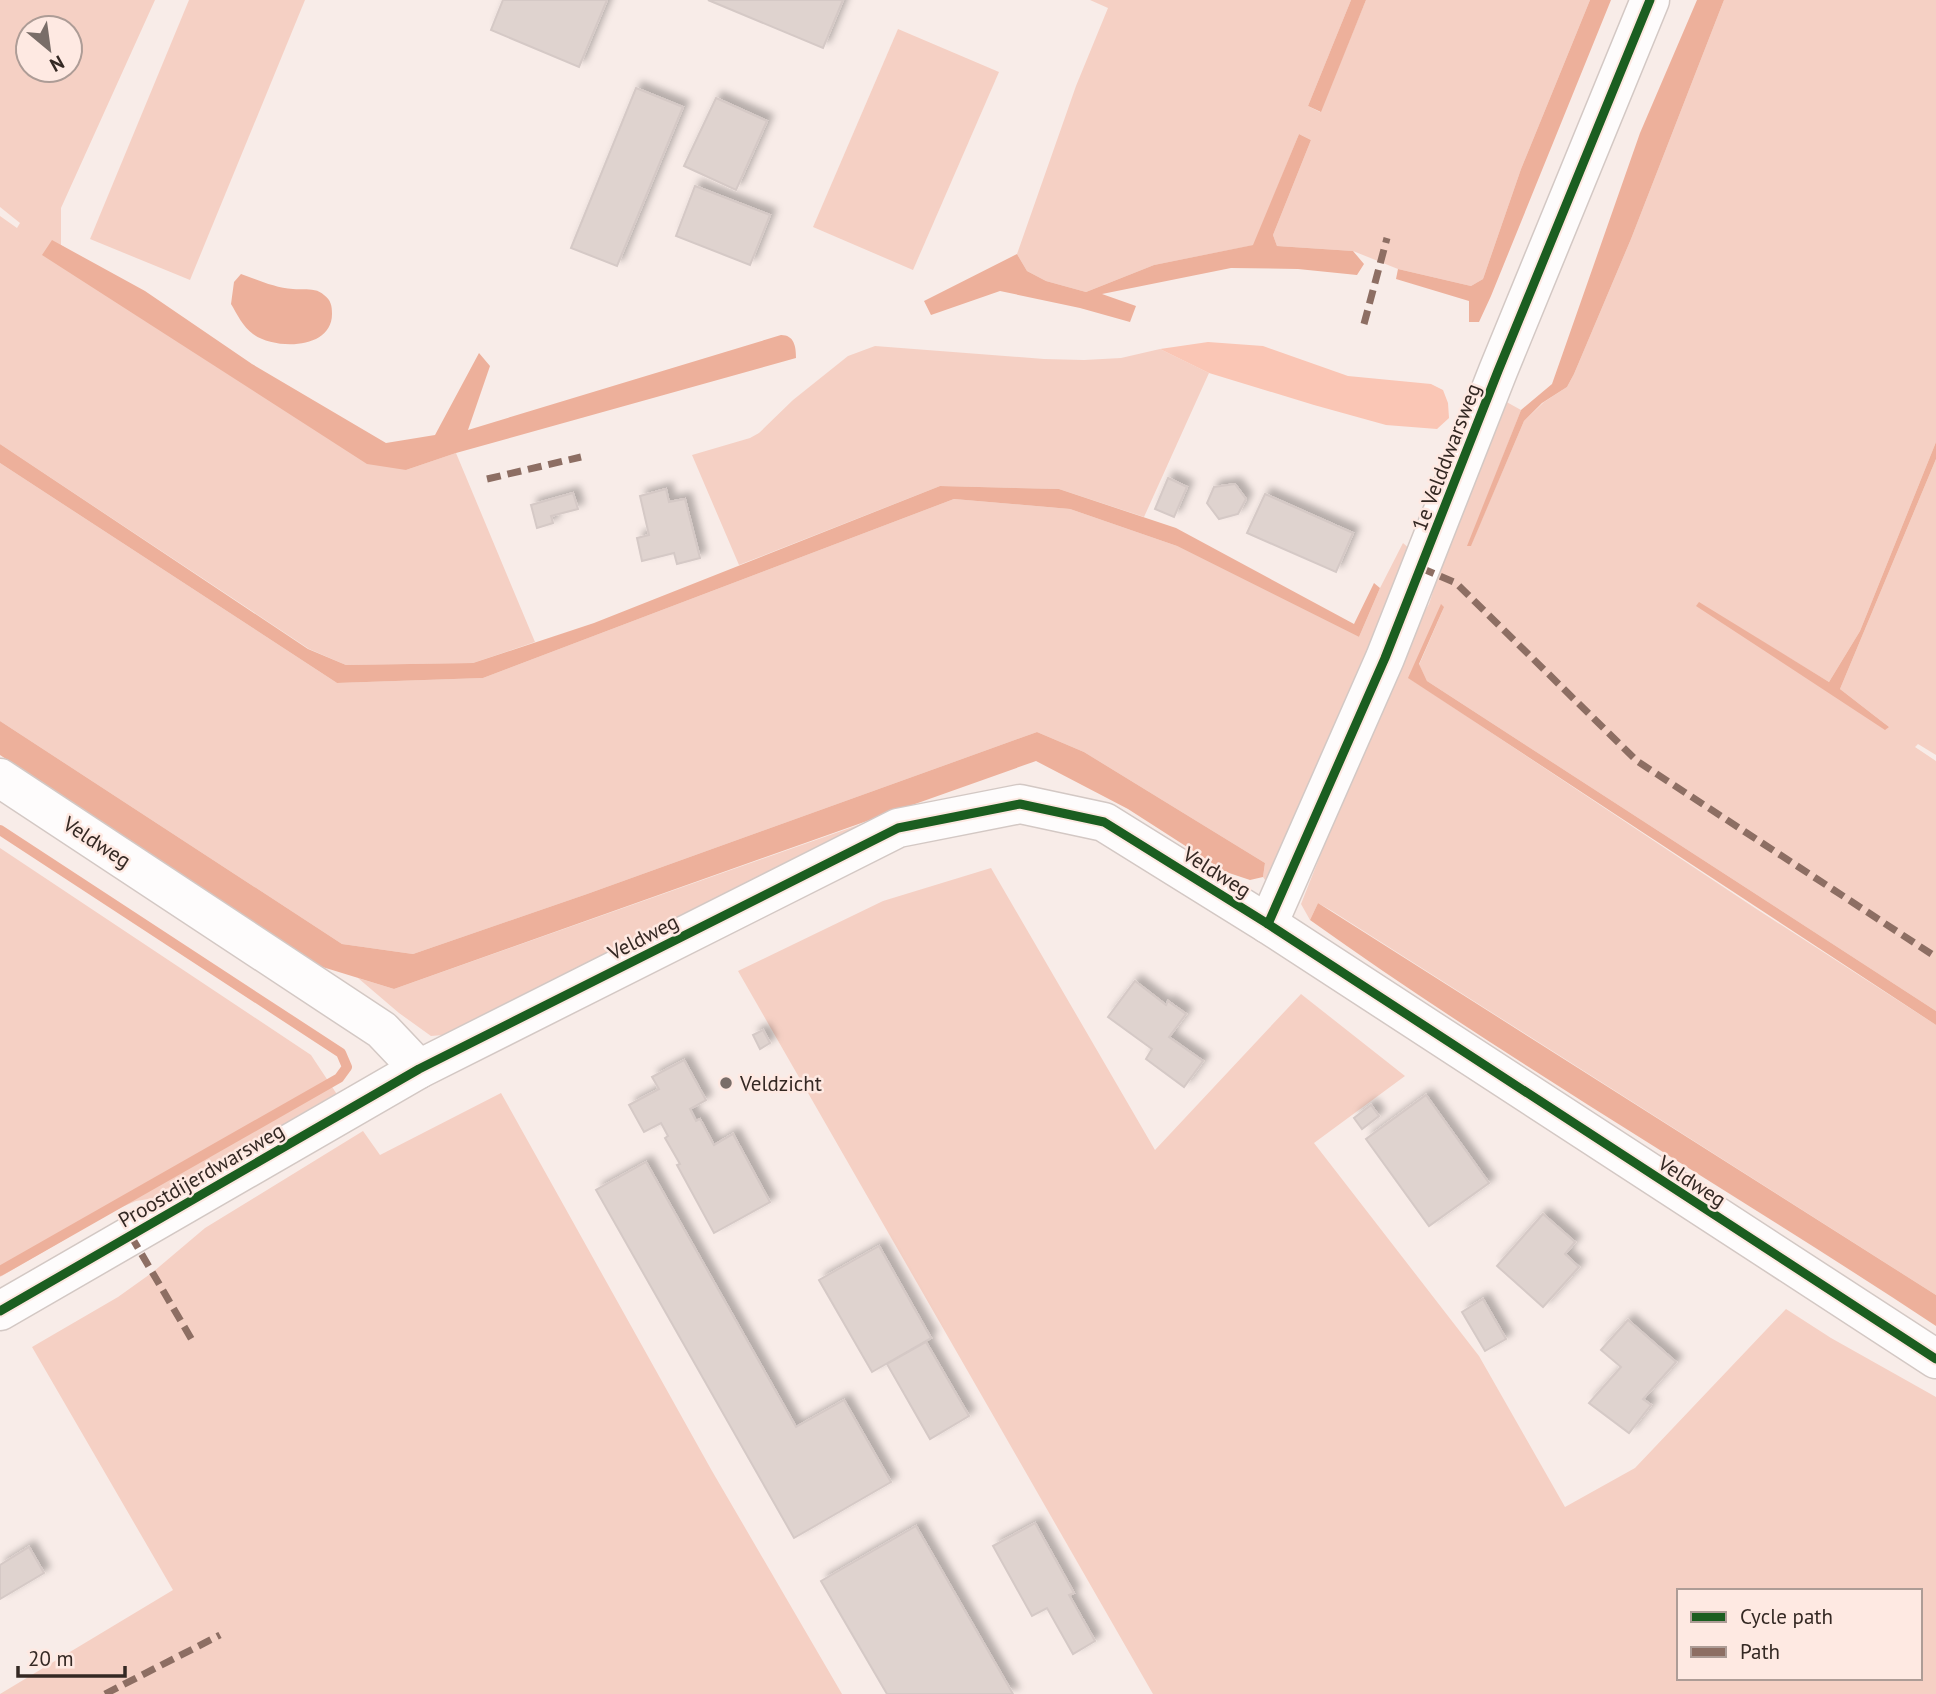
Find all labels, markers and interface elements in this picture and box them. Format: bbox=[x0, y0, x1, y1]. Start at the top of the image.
north arrow bbox=[14, 14, 84, 84]
text: N bbox=[46, 50, 69, 77]
street label: 1e Velddwarsweg bbox=[1405, 379, 1487, 535]
street label: Veldweg bbox=[57, 810, 136, 874]
street label: Veldweg bbox=[1177, 840, 1256, 904]
street label: Veldweg bbox=[602, 908, 683, 967]
place label: Veldzicht bbox=[739, 1070, 822, 1097]
marker: Veldzicht bbox=[718, 1075, 734, 1091]
street label: Proostdijerdwarsweg bbox=[113, 1117, 289, 1233]
street label: Veldweg bbox=[1652, 1149, 1731, 1213]
legend bbox=[1677, 1589, 1922, 1680]
text: Cycle path bbox=[1740, 1603, 1833, 1630]
scale bar bbox=[18, 1634, 124, 1678]
text: Path bbox=[1740, 1638, 1780, 1665]
text: 20 m bbox=[28, 1645, 74, 1672]

